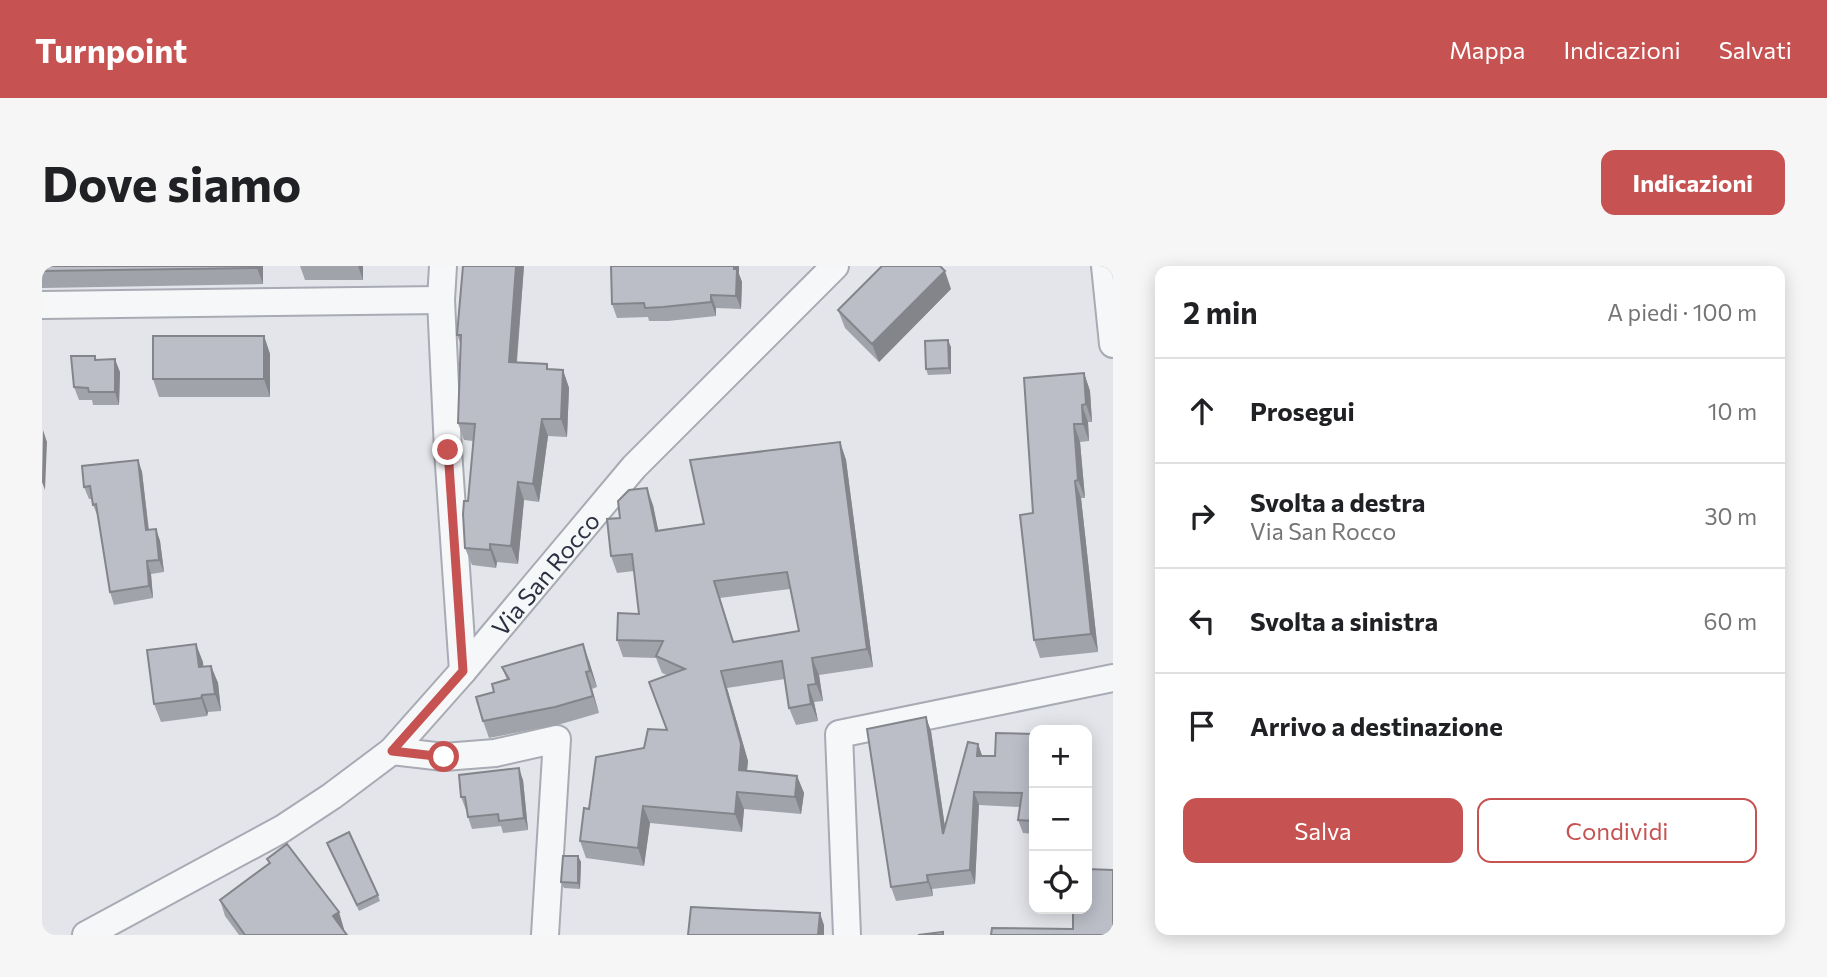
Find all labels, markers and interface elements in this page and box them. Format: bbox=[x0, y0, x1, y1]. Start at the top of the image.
text: Turnpoint bbox=[35, 29, 187, 70]
text: Mappa bbox=[1449, 35, 1525, 64]
text: Indicazioni bbox=[1563, 35, 1681, 64]
text: Salvati bbox=[1719, 35, 1792, 64]
button: Indicazioni bbox=[1601, 150, 1785, 215]
text: Dove siamo bbox=[42, 152, 301, 212]
text: 2 min bbox=[1183, 293, 1258, 330]
text: A piedi · 100 m bbox=[1607, 298, 1757, 326]
icon: ahead bbox=[1183, 392, 1221, 430]
text: Prosegui bbox=[1250, 395, 1355, 426]
text: 10 m bbox=[1708, 397, 1757, 425]
route end bbox=[432, 434, 463, 465]
text: Svolta a destra bbox=[1250, 486, 1425, 517]
icon: right bbox=[1183, 497, 1221, 535]
text: 30 m bbox=[1704, 502, 1757, 530]
street label: Via San Rocco bbox=[485, 506, 605, 641]
text: Via San Rocco bbox=[1250, 517, 1396, 545]
icon: left bbox=[1183, 602, 1221, 640]
text: Svolta a sinistra bbox=[1250, 605, 1438, 636]
text: 60 m bbox=[1704, 607, 1757, 635]
icon: arrive bbox=[1183, 707, 1221, 745]
text: Arrivo a destinazione bbox=[1250, 710, 1503, 741]
map controls bbox=[1029, 725, 1092, 914]
button: + bbox=[1029, 725, 1092, 788]
route start bbox=[428, 741, 459, 772]
button: − bbox=[1029, 788, 1092, 851]
button: Salva bbox=[1183, 798, 1463, 863]
button: Condividi bbox=[1477, 798, 1757, 863]
button: locate bbox=[1029, 851, 1092, 914]

